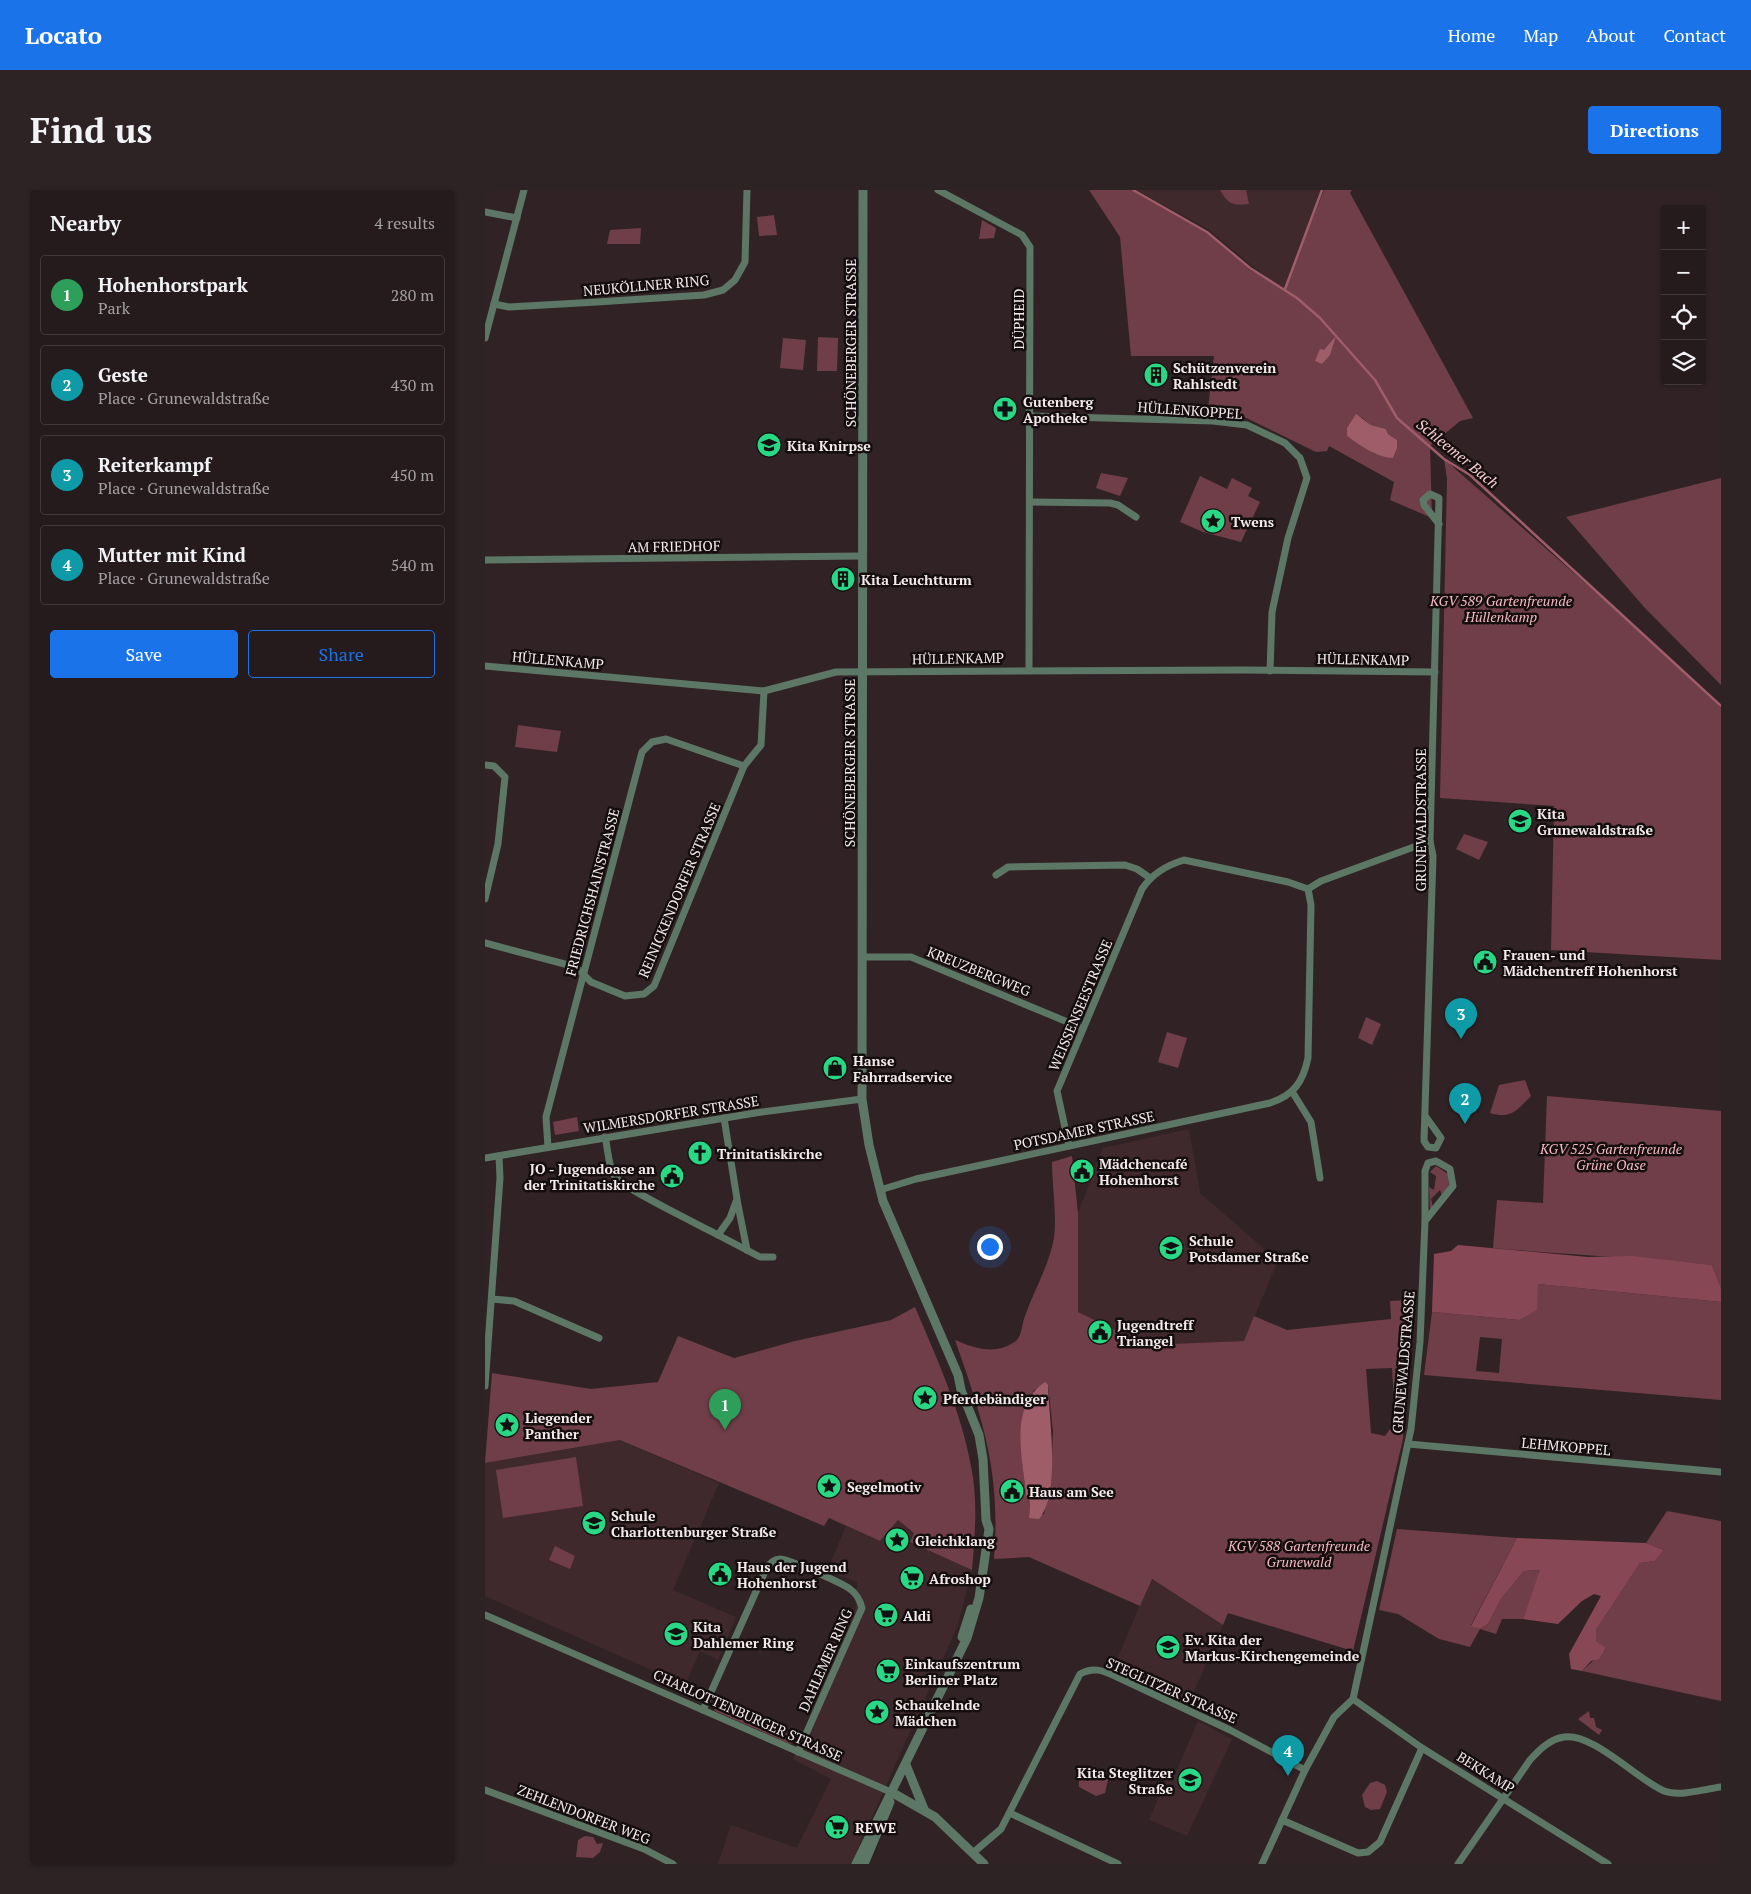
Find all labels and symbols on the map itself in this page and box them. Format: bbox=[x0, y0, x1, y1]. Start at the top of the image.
street label: SCHÖNEBERGER STRASSE bbox=[841, 259, 860, 427]
street label: NEUKÖLLNER RING bbox=[582, 270, 710, 300]
street label: DÜPHEID bbox=[1009, 288, 1028, 349]
place label: Schützenverein Rahlstedt bbox=[1173, 358, 1276, 393]
building icon: Schützenverein Rahlstedt bbox=[1143, 362, 1169, 388]
place label: Gutenberg Apotheke bbox=[1023, 392, 1095, 427]
pharmacy icon: Gutenberg Apotheke bbox=[992, 396, 1018, 422]
street label: HÜLLENKOPPEL bbox=[1137, 397, 1243, 423]
water label: Schleemer Bach bbox=[1413, 414, 1503, 492]
school or university icon: Kita Knirpse bbox=[756, 432, 782, 458]
place label: Kita Knirpse bbox=[787, 436, 871, 455]
place icon: Twens bbox=[1200, 508, 1226, 534]
place label: Twens bbox=[1231, 512, 1274, 531]
street label: AM FRIEDHOF bbox=[627, 536, 721, 556]
building icon: Kita Leuchtturm bbox=[830, 566, 856, 592]
place label: Kita Leuchtturm bbox=[861, 570, 972, 589]
park label: KGV 589 Gartenfreunde Hüllenkamp bbox=[1429, 591, 1573, 626]
street label: HÜLLENKAMP bbox=[511, 647, 605, 673]
street label: HÜLLENKAMP bbox=[912, 648, 1004, 668]
street label: HÜLLENKAMP bbox=[1317, 649, 1409, 669]
street label: SCHÖNEBERGER STRASSE bbox=[840, 679, 859, 847]
street label: GRUNEWALDSTRASSE bbox=[1411, 748, 1430, 892]
street label: REINICKENDORFER STRASSE bbox=[633, 799, 725, 981]
place label: Kita Grunewaldstraße bbox=[1537, 804, 1653, 839]
street label: FRIEDRICHSHAINSTRASSE bbox=[560, 806, 624, 978]
school or university icon: Kita Grunewaldstraße bbox=[1507, 808, 1533, 834]
street label: WEISSENSEESTRASSE bbox=[1044, 936, 1116, 1074]
street label: KREUZBERGWEG bbox=[925, 942, 1034, 1001]
place label: Frauen- und Mädchentreff Hohenhorst bbox=[1503, 945, 1678, 980]
public building icon: Frauen- und Mädchentreff Hohenhorst bbox=[1472, 949, 1498, 975]
pin: 3 bbox=[1445, 998, 1477, 1039]
place label: Hanse Fahrradservice bbox=[853, 1051, 953, 1086]
shop icon: Hanse Fahrradservice bbox=[822, 1055, 848, 1081]
pin: 2 bbox=[1449, 1083, 1481, 1124]
street label: WILMERSDORFER STRASSE bbox=[582, 1091, 760, 1137]
street label: POTSDAMER STRASSE bbox=[1012, 1106, 1156, 1154]
park label: KGV 525 Gartenfreunde Grüne Oase bbox=[1539, 1139, 1683, 1174]
church icon: Trinitatiskirche bbox=[687, 1140, 713, 1166]
place label: Trinitatiskirche bbox=[717, 1144, 823, 1163]
place label: Mädchencafé Hohenhorst bbox=[1099, 1154, 1188, 1189]
public building icon: Mädchencafé Hohenhorst bbox=[1069, 1158, 1095, 1184]
place label: JO - Jugendoase an der Trinitatiskirche bbox=[524, 1159, 655, 1194]
public building icon: JO - Jugendoase an der Trinitatiskirche bbox=[659, 1163, 685, 1189]
place label: Schule Potsdamer Straße bbox=[1189, 1231, 1309, 1266]
your location bbox=[977, 1234, 1003, 1260]
school or university icon: Schule Potsdamer Straße bbox=[1158, 1235, 1184, 1261]
street label: GRUNEWALDSTRASSE bbox=[1387, 1290, 1419, 1434]
place label: Jugendtreff Triangel bbox=[1117, 1315, 1195, 1350]
public building icon: Jugendtreff Triangel bbox=[1087, 1319, 1113, 1345]
place icon: Pferdebändiger bbox=[912, 1385, 938, 1411]
pin: 1 bbox=[709, 1389, 741, 1430]
place label: Pferdebändiger bbox=[943, 1389, 1046, 1408]
place label: Liegender Panther bbox=[525, 1408, 592, 1443]
place icon: Liegender Panther bbox=[494, 1412, 520, 1438]
street label: LEHMKOPPEL bbox=[1521, 1433, 1612, 1459]
place icon: Segelmotiv bbox=[816, 1473, 842, 1499]
place label: Segelmotiv bbox=[847, 1477, 922, 1496]
public building icon: Haus am See bbox=[999, 1478, 1025, 1504]
place label: Haus am See bbox=[1029, 1482, 1114, 1501]
place label: Schule Charlottenburger Straße bbox=[611, 1506, 777, 1541]
school or university icon: Schule Charlottenburger Straße bbox=[581, 1510, 607, 1536]
place icon: Gleichklang bbox=[884, 1527, 910, 1553]
place label: Gleichklang bbox=[915, 1531, 996, 1550]
park label: KGV 588 Gartenfreunde Grunewald bbox=[1227, 1536, 1371, 1571]
place label: Haus der Jugend Hohenhorst bbox=[737, 1557, 847, 1592]
public building icon: Haus der Jugend Hohenhorst bbox=[707, 1561, 733, 1587]
supermarket icon: Afroshop bbox=[899, 1565, 925, 1591]
place label: Afroshop bbox=[929, 1569, 991, 1588]
supermarket icon: Aldi bbox=[873, 1602, 899, 1628]
street label: DAHLEMER RING bbox=[794, 1605, 856, 1715]
place label: Aldi bbox=[903, 1606, 931, 1625]
place label: Kita Dahlemer Ring bbox=[693, 1617, 795, 1652]
school or university icon: Kita Dahlemer Ring bbox=[663, 1621, 689, 1647]
place label: Ev. Kita der Markus-Kirchengemeinde bbox=[1185, 1630, 1360, 1665]
school or university icon: Ev. Kita der Markus-Kirchengemeinde bbox=[1155, 1634, 1181, 1660]
street label: STEGLITZER STRASSE bbox=[1103, 1652, 1241, 1728]
place label: Einkaufszentrum Berliner Platz bbox=[905, 1654, 1020, 1689]
supermarket icon: Einkaufszentrum Berliner Platz bbox=[875, 1658, 901, 1684]
street label: CHARLOTTENBURGER STRASSE bbox=[650, 1665, 846, 1765]
place label: Schaukelnde Mädchen bbox=[895, 1695, 981, 1730]
place icon: Schaukelnde Mädchen bbox=[864, 1699, 890, 1725]
pin: 4 bbox=[1272, 1735, 1304, 1776]
street label: BEKKAMP bbox=[1454, 1747, 1518, 1797]
place label: Kita Steglitzer Straße bbox=[1077, 1763, 1173, 1798]
school or university icon: Kita Steglitzer Straße bbox=[1177, 1767, 1203, 1793]
street label: ZEHLENDORFER WEG bbox=[515, 1780, 654, 1848]
supermarket icon: REWE bbox=[824, 1814, 850, 1840]
place label: REWE bbox=[855, 1818, 896, 1837]

